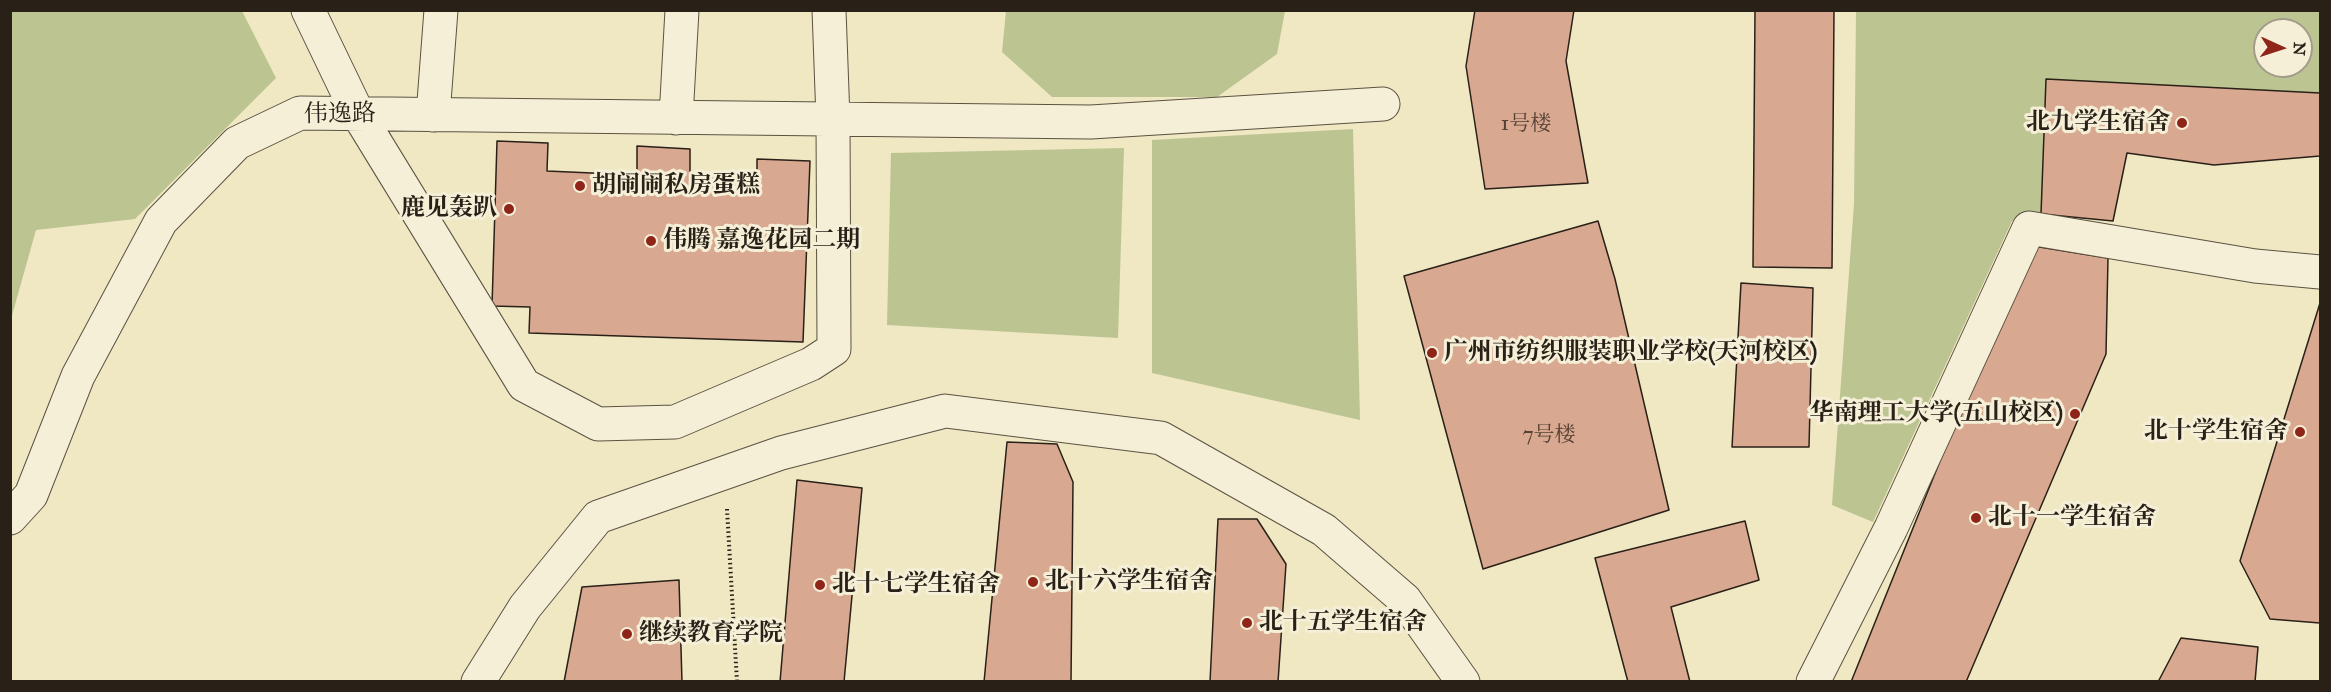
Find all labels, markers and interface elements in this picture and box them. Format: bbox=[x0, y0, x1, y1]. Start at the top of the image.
north arrow bbox=[2253, 18, 2313, 78]
text: N bbox=[2290, 42, 2309, 56]
street label: 伟逸路 bbox=[304, 100, 376, 130]
place label: 北九学生宿舍 bbox=[2026, 109, 2170, 137]
house number: 1号楼 bbox=[1501, 112, 1551, 138]
marker: 北九学生宿舍 bbox=[2175, 116, 2189, 130]
place label: 胡闹闹私房蛋糕 bbox=[592, 172, 760, 200]
marker: 胡闹闹私房蛋糕 bbox=[573, 179, 587, 193]
place label: 鹿见轰趴 bbox=[401, 195, 497, 223]
marker: 鹿见轰趴 bbox=[502, 202, 516, 216]
place label: 伟腾 嘉逸花园二期 bbox=[663, 227, 860, 255]
marker: 伟腾 嘉逸花园二期 bbox=[644, 234, 658, 248]
place label: 广州市纺织服装职业学校(天河校区) bbox=[1444, 339, 1817, 367]
marker: 广州市纺织服装职业学校(天河校区) bbox=[1425, 346, 1439, 360]
place label: 华南理工大学(五山校区) bbox=[1810, 400, 2063, 428]
marker: 华南理工大学(五山校区) bbox=[2068, 407, 2082, 421]
place label: 北十学生宿舍 bbox=[2144, 418, 2288, 446]
house number: 7号楼 bbox=[1522, 423, 1576, 449]
marker: 北十学生宿舍 bbox=[2293, 425, 2307, 439]
place label: 北十一学生宿舍 bbox=[1988, 504, 2156, 532]
marker: 北十一学生宿舍 bbox=[1969, 511, 1983, 525]
place label: 北十六学生宿舍 bbox=[1045, 568, 1213, 596]
place label: 北十七学生宿舍 bbox=[832, 571, 1000, 599]
marker: 北十六学生宿舍 bbox=[1026, 575, 1040, 589]
marker: 北十七学生宿舍 bbox=[813, 578, 827, 592]
place label: 北十五学生宿舍 bbox=[1259, 609, 1427, 637]
marker: 北十五学生宿舍 bbox=[1240, 616, 1254, 630]
place label: 继续教育学院 bbox=[639, 620, 783, 648]
marker: 继续教育学院 bbox=[620, 627, 634, 641]

